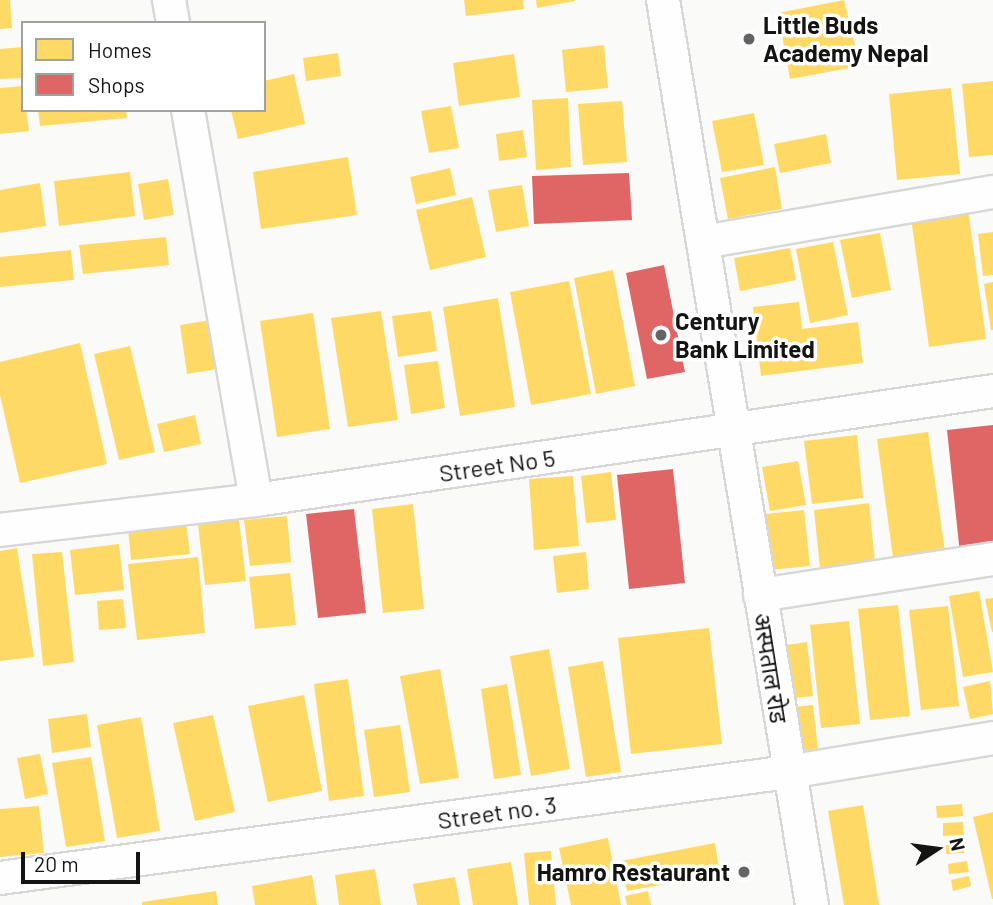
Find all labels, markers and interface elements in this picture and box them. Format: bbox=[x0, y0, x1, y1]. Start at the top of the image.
place label: Little Buds Academy Nepal bbox=[763, 11, 929, 67]
legend bbox=[21, 21, 266, 112]
marker: Little Buds Academy Nepal bbox=[741, 31, 757, 47]
text: Homes bbox=[88, 37, 152, 62]
text: Shops bbox=[88, 72, 145, 97]
place label: Century Bank Limited bbox=[675, 307, 815, 363]
marker: Century Bank Limited bbox=[653, 327, 669, 343]
street label: Street No 5 bbox=[437, 443, 557, 487]
street label: अस्पताल रोड bbox=[748, 611, 794, 725]
street label: Street no. 3 bbox=[436, 789, 558, 835]
north arrow bbox=[902, 814, 972, 884]
text: N bbox=[945, 835, 971, 853]
scale bar bbox=[24, 838, 144, 882]
text: 20 m bbox=[34, 851, 79, 876]
place label: Hamro Restaurant bbox=[537, 858, 730, 886]
marker: Hamro Restaurant bbox=[736, 864, 752, 880]

